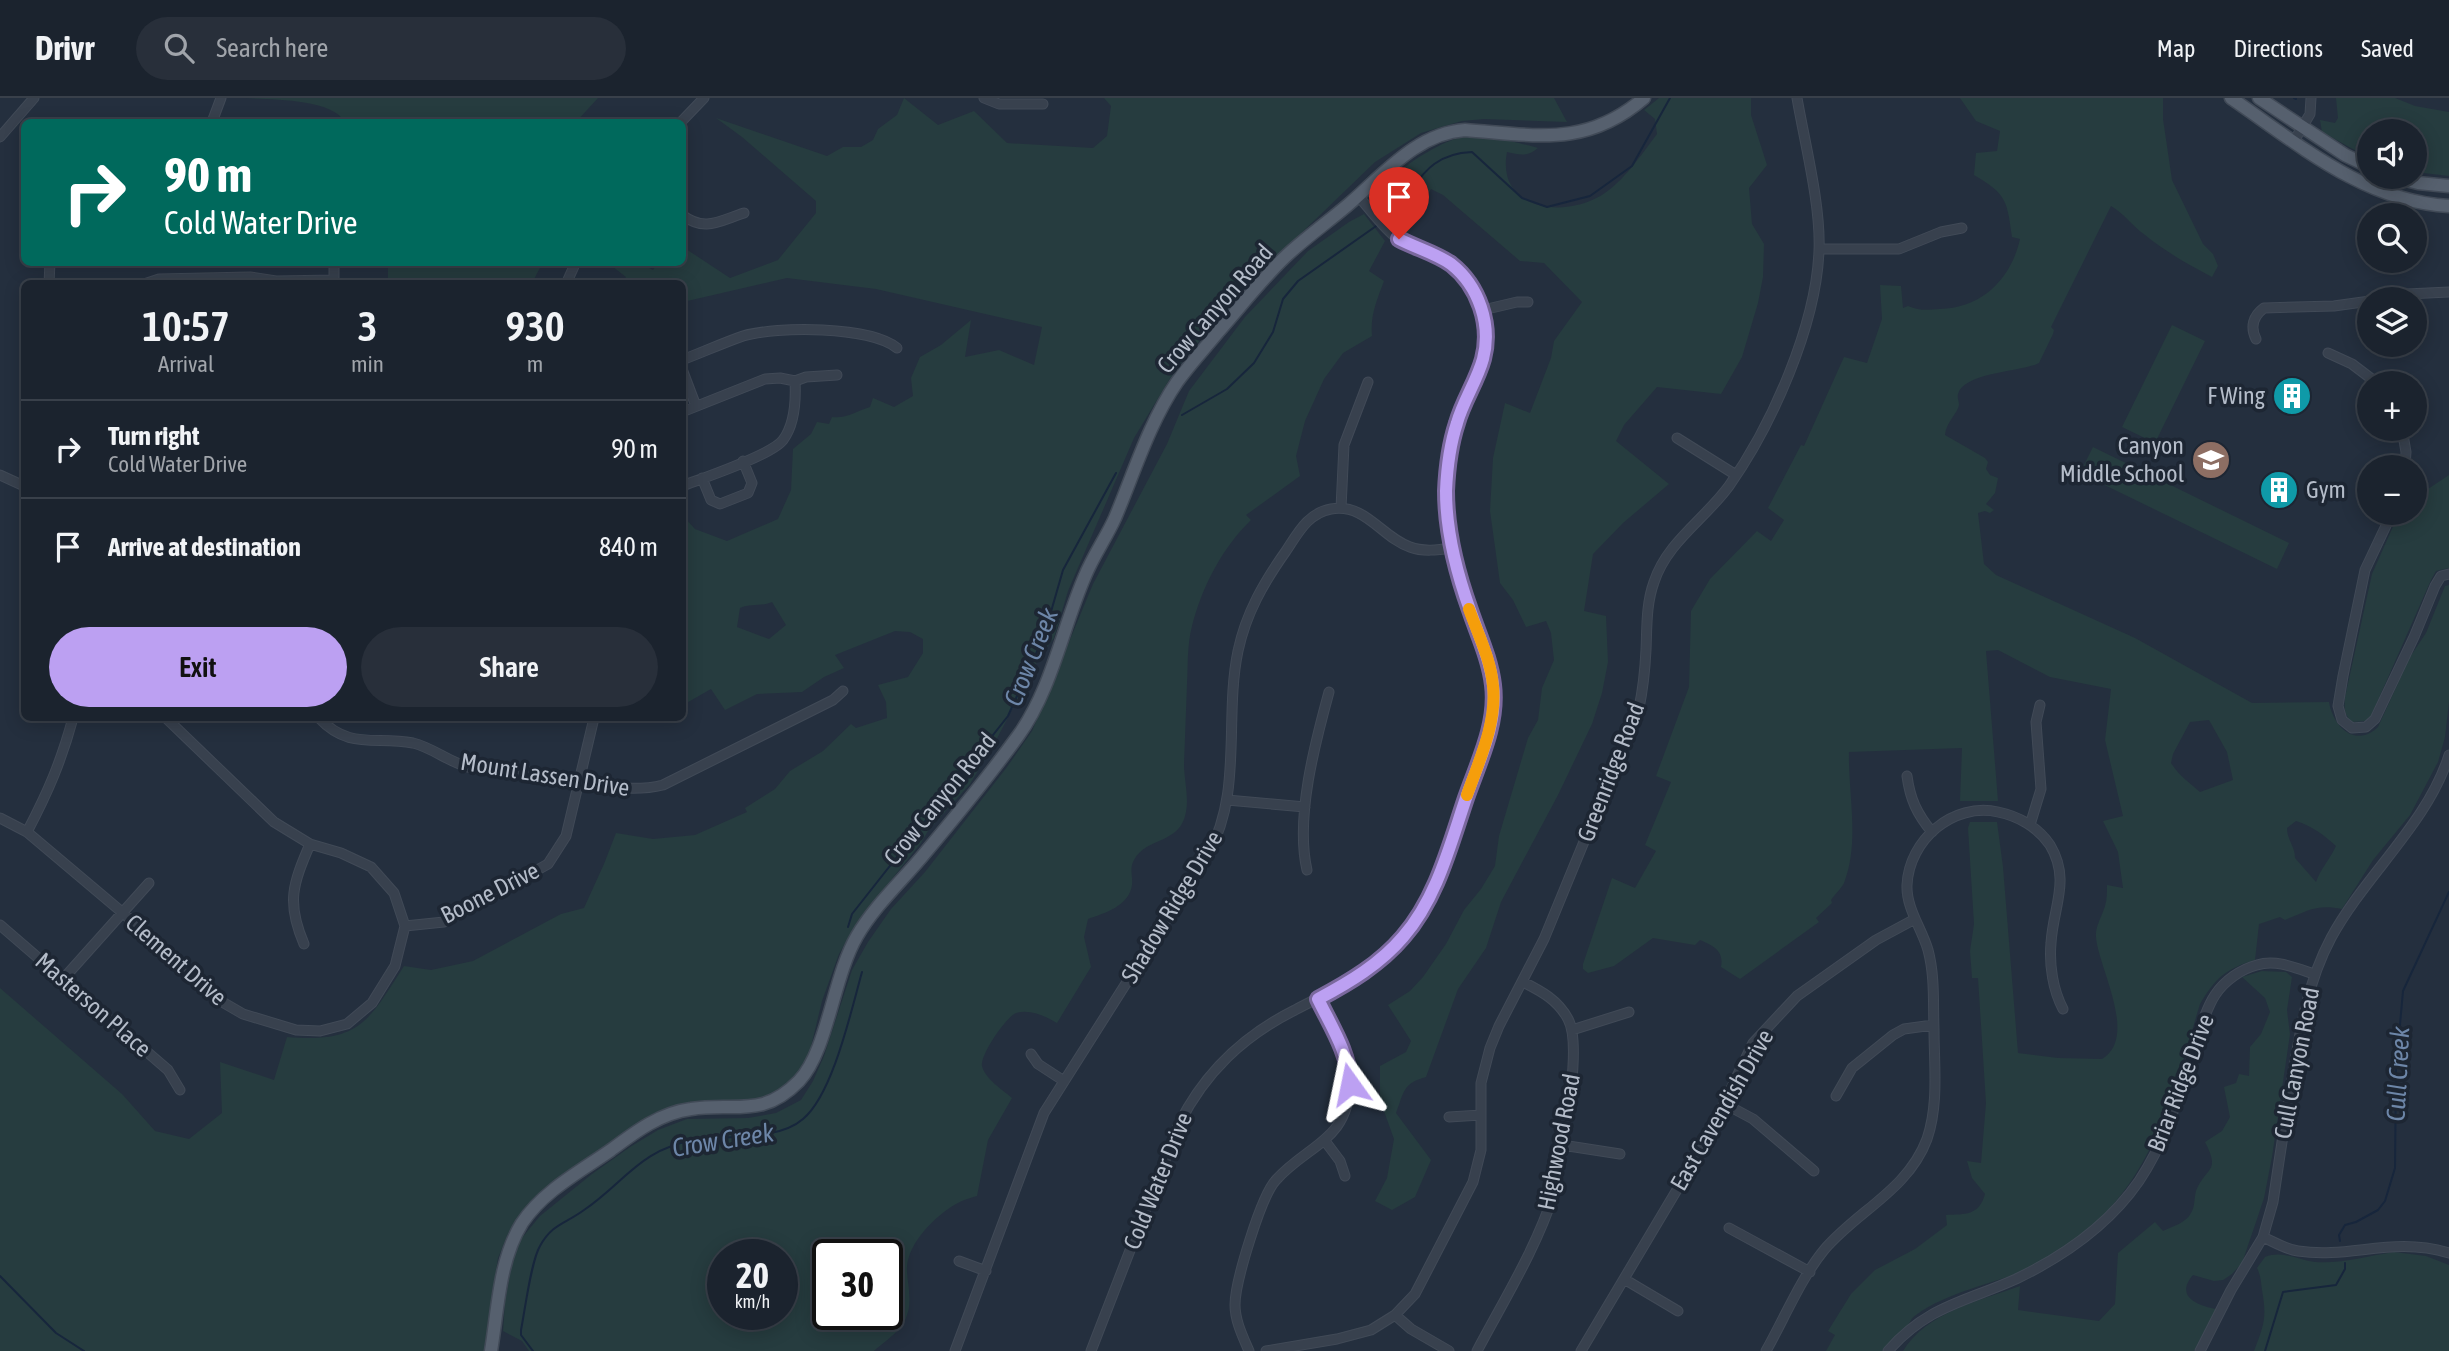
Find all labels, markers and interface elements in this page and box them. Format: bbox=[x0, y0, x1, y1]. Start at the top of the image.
search box bbox=[136, 17, 626, 80]
text: Drivr bbox=[35, 29, 94, 67]
icon: search bbox=[160, 29, 198, 67]
text: Search here bbox=[216, 33, 328, 63]
text: Map bbox=[2157, 35, 2195, 62]
text: Directions bbox=[2233, 35, 2323, 62]
text: Saved bbox=[2361, 35, 2414, 62]
map controls bbox=[2357, 119, 2427, 525]
button: sound bbox=[2357, 119, 2427, 189]
text: 90 m bbox=[164, 146, 252, 202]
icon: right bbox=[49, 147, 140, 238]
pin bbox=[1369, 167, 1429, 239]
icon: arrive bbox=[1380, 178, 1418, 216]
button: search bbox=[2357, 203, 2427, 273]
text: Cold Water Drive bbox=[164, 204, 358, 241]
street label: Crow Canyon Road bbox=[1151, 239, 1278, 379]
button: layers bbox=[2357, 287, 2427, 357]
text: 10:57 bbox=[142, 302, 230, 350]
text: 3 bbox=[358, 302, 377, 350]
text: 930 bbox=[505, 302, 565, 350]
text: Arrival bbox=[158, 351, 214, 377]
text: min bbox=[351, 351, 384, 377]
text: m bbox=[527, 351, 543, 377]
button: + bbox=[2357, 371, 2427, 441]
building icon: F Wing bbox=[2271, 375, 2313, 417]
place label: F Wing bbox=[2207, 382, 2266, 409]
text: Turn right bbox=[108, 421, 199, 451]
icon: right bbox=[49, 430, 87, 468]
place label: Canyon Middle School bbox=[2060, 432, 2185, 487]
text: 90 m bbox=[611, 434, 658, 464]
school or university icon: Canyon Middle School bbox=[2190, 439, 2232, 481]
text: Cold Water Drive bbox=[108, 451, 247, 477]
button: − bbox=[2357, 455, 2427, 525]
building icon: Gym bbox=[2258, 469, 2300, 511]
place label: Gym bbox=[2306, 476, 2346, 503]
icon: arrive bbox=[49, 528, 87, 566]
text: Arrive at destination bbox=[108, 532, 301, 562]
text: 840 m bbox=[599, 532, 658, 562]
water label: Crow Creek bbox=[998, 603, 1064, 710]
button: Exit bbox=[49, 627, 347, 707]
button: Share bbox=[361, 627, 658, 707]
street label: Greenridge Road bbox=[1572, 698, 1649, 845]
street label: Crow Canyon Road bbox=[878, 727, 1001, 870]
street label: Mount Lassen Drive bbox=[459, 748, 631, 801]
street label: Shadow Ridge Drive bbox=[1116, 826, 1228, 988]
street label: Boone Drive bbox=[436, 856, 543, 929]
street label: Clement Drive bbox=[121, 909, 232, 1011]
street label: Masterson Place bbox=[30, 947, 157, 1062]
street label: Cull Canyon Road bbox=[2269, 985, 2324, 1141]
street label: Briar Ridge Drive bbox=[2142, 1010, 2219, 1155]
street label: East Cavendish Drive bbox=[1665, 1025, 1779, 1195]
water label: Cull Creek bbox=[2381, 1025, 2415, 1122]
position arrow bbox=[1313, 1047, 1387, 1121]
street label: Highwood Road bbox=[1532, 1071, 1585, 1212]
street label: Cold Water Drive bbox=[1118, 1108, 1197, 1253]
water label: Crow Creek bbox=[670, 1117, 777, 1163]
speed limit sign: 30 bbox=[812, 1239, 903, 1330]
text: 20 bbox=[736, 1255, 769, 1295]
text: km/h bbox=[735, 1291, 770, 1312]

